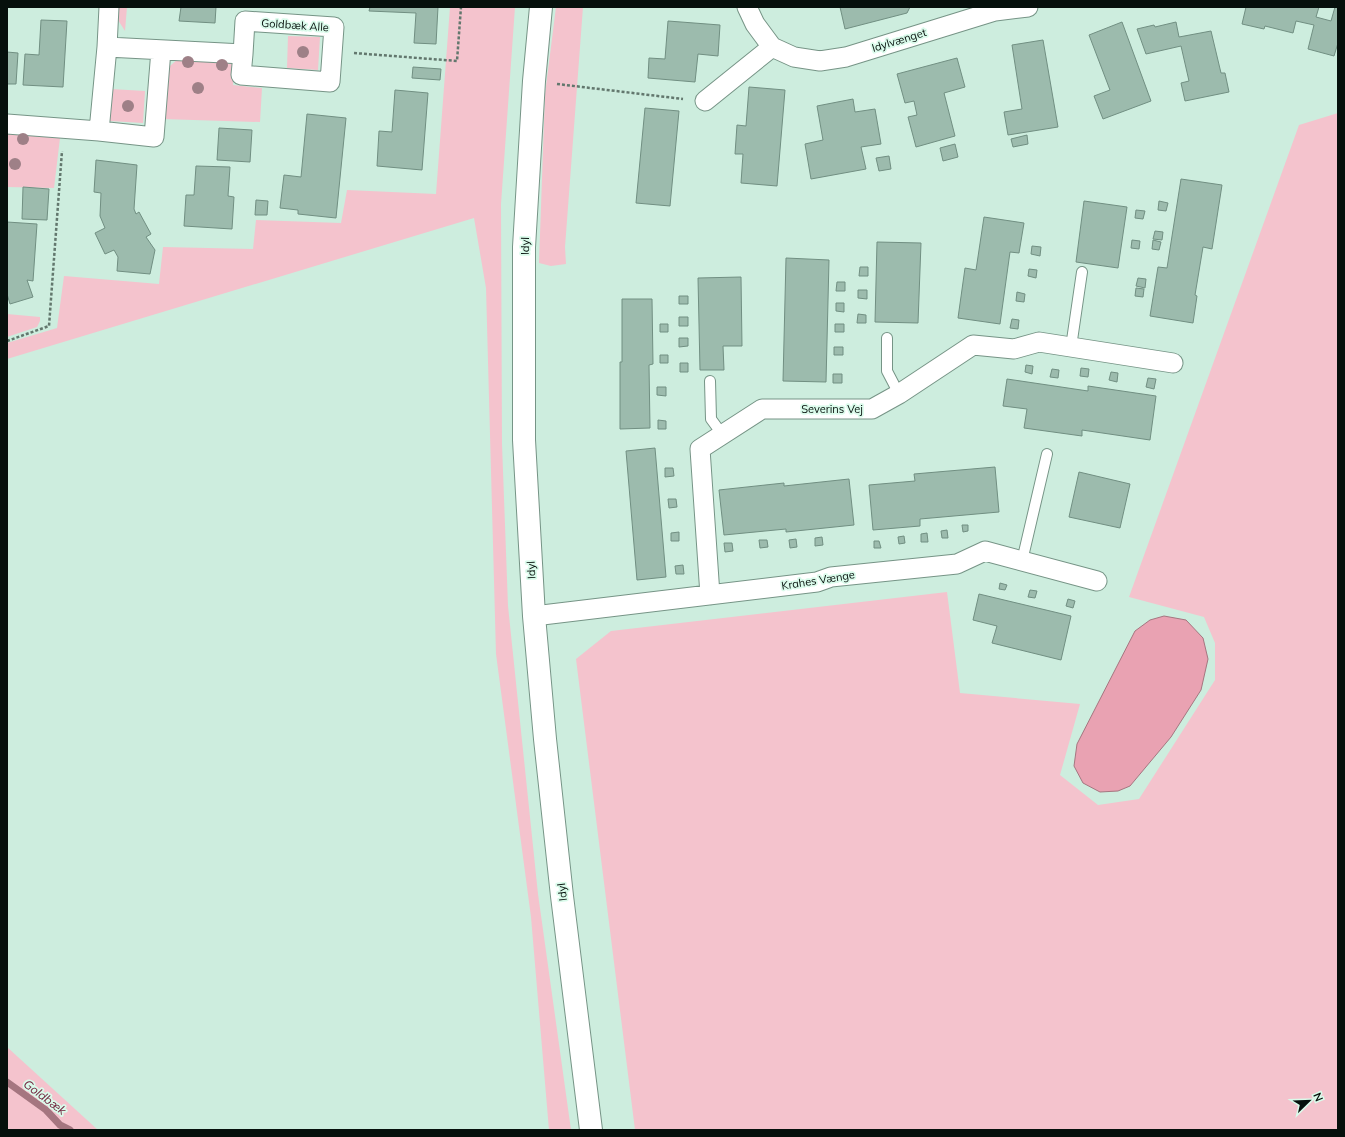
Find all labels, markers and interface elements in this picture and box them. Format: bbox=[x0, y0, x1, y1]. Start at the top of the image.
street label: Goldbæk Alle bbox=[261, 16, 329, 34]
street label: Idylvænget bbox=[870, 25, 928, 55]
street label: Idyl bbox=[518, 237, 532, 255]
street label: Severins Vej bbox=[801, 402, 863, 416]
street label: Idyl bbox=[524, 561, 538, 579]
street label: Krahes Vænge bbox=[780, 567, 856, 593]
street label: Idyl bbox=[554, 882, 570, 902]
water label: Goldbæk bbox=[21, 1076, 70, 1118]
north arrow bbox=[1289, 1081, 1329, 1121]
text: N bbox=[1310, 1091, 1326, 1104]

